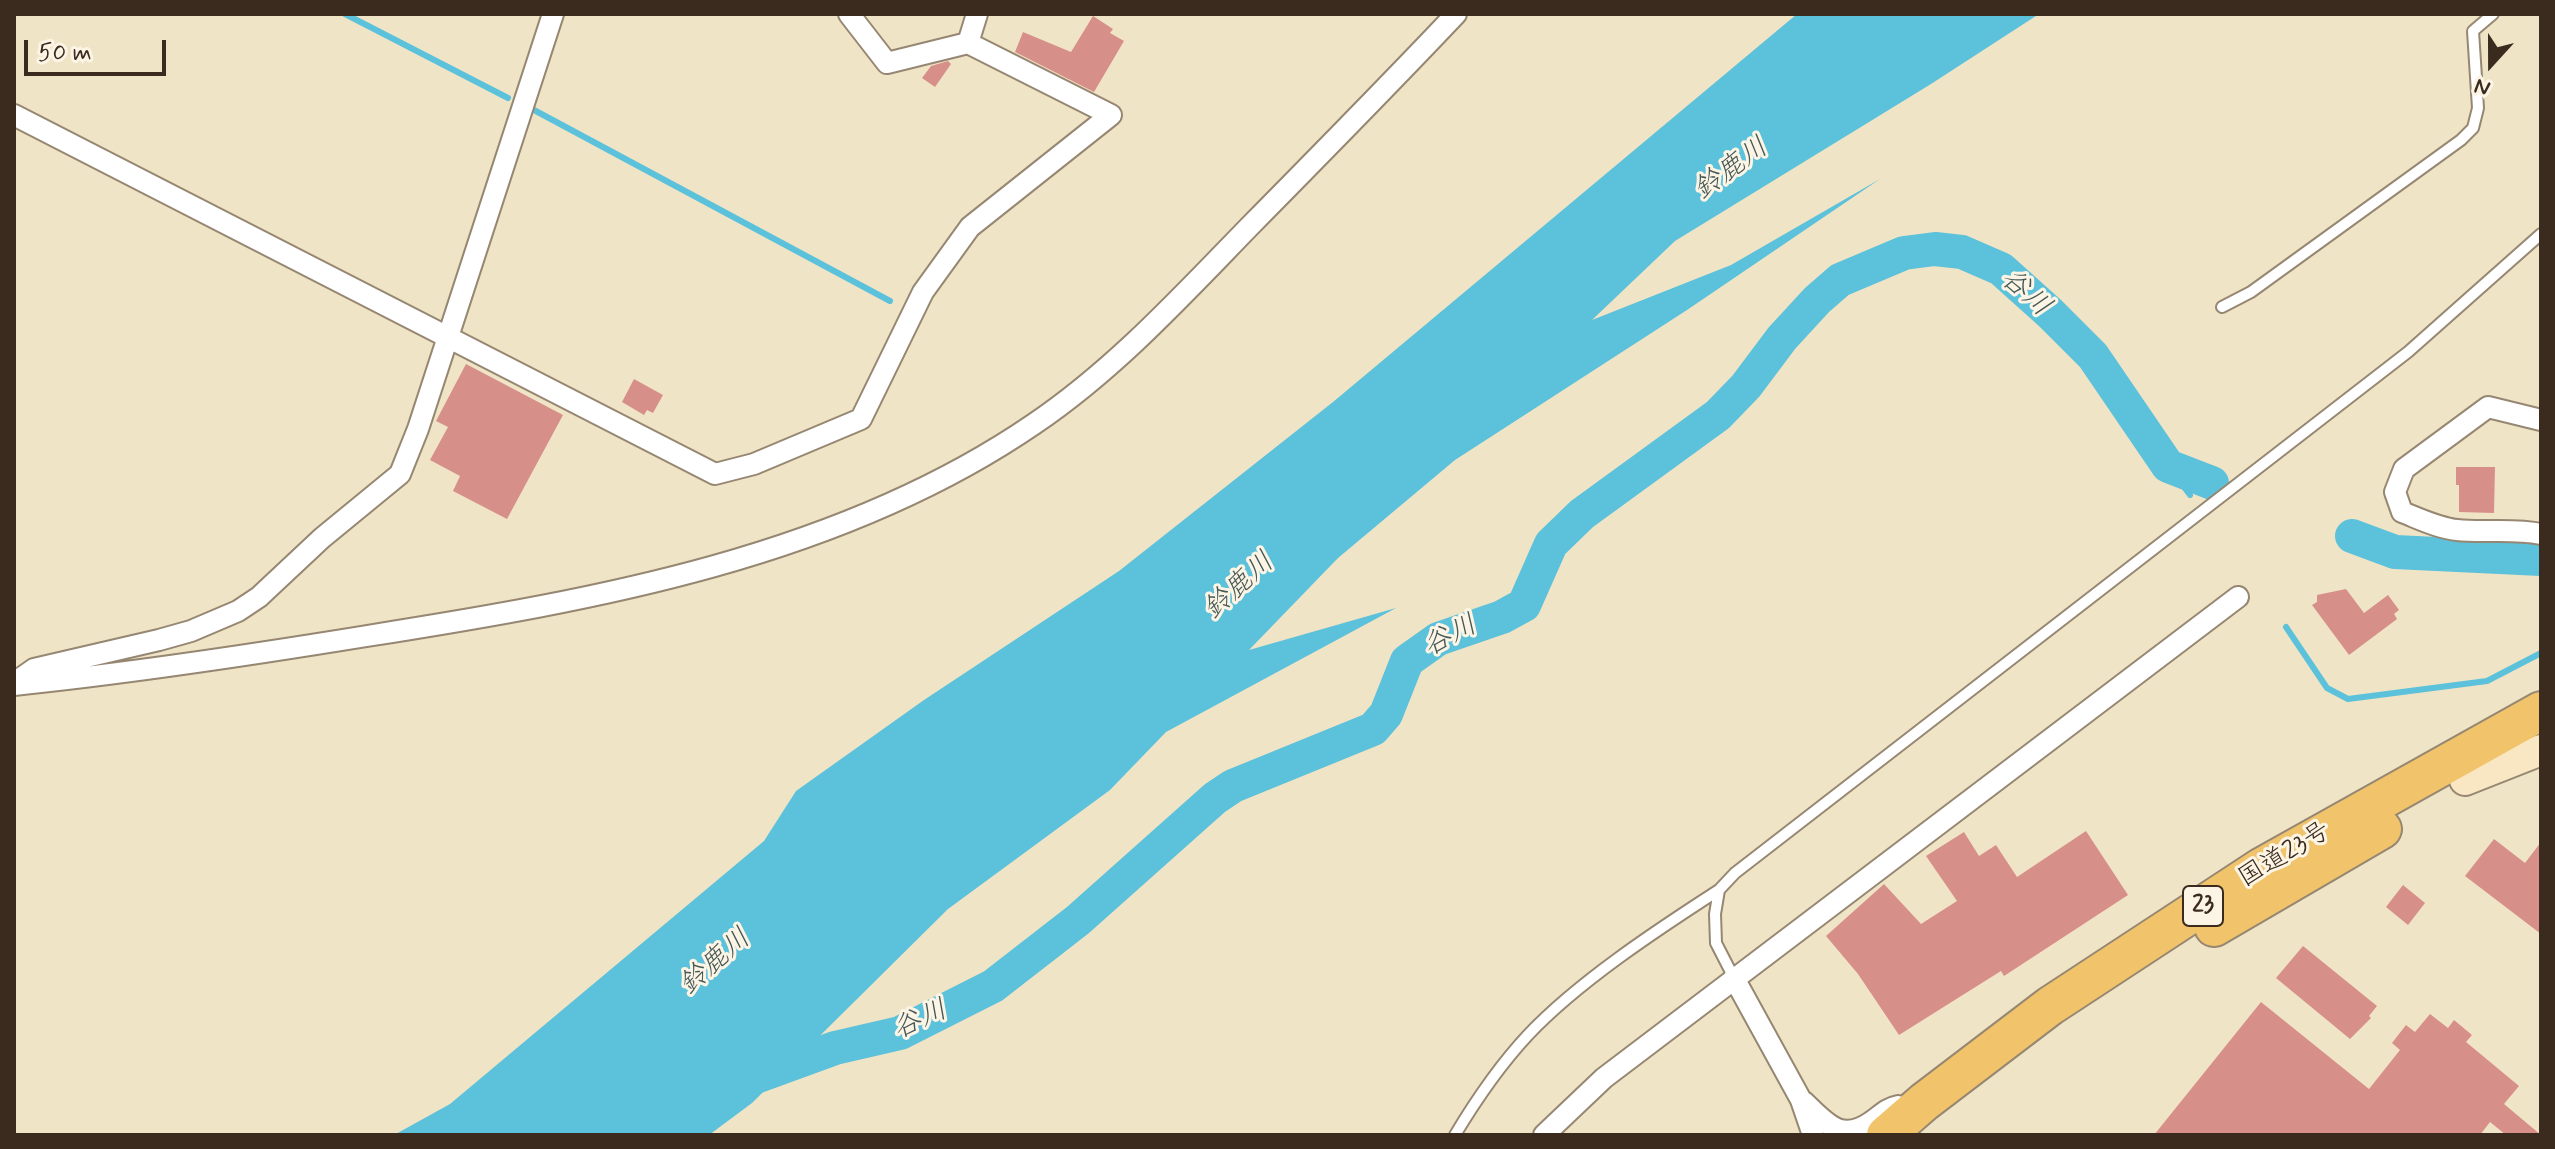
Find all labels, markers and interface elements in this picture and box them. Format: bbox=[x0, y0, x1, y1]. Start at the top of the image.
scale bar bbox=[28, 24, 170, 74]
north arrow bbox=[2451, 24, 2531, 104]
text: 50 m bbox=[38, 38, 92, 69]
text: N bbox=[2471, 71, 2494, 102]
water label: 鈴鹿川 bbox=[1688, 132, 1776, 208]
water label: 谷川 bbox=[1993, 263, 2057, 325]
water label: 鈴鹿川 bbox=[1198, 546, 1282, 628]
water label: 谷川 bbox=[1418, 609, 1484, 665]
street label: 国道23号 bbox=[2233, 816, 2337, 896]
road number: 23 bbox=[2183, 886, 2223, 926]
water label: 鈴鹿川 bbox=[673, 923, 759, 1003]
water label: 谷川 bbox=[889, 994, 953, 1048]

